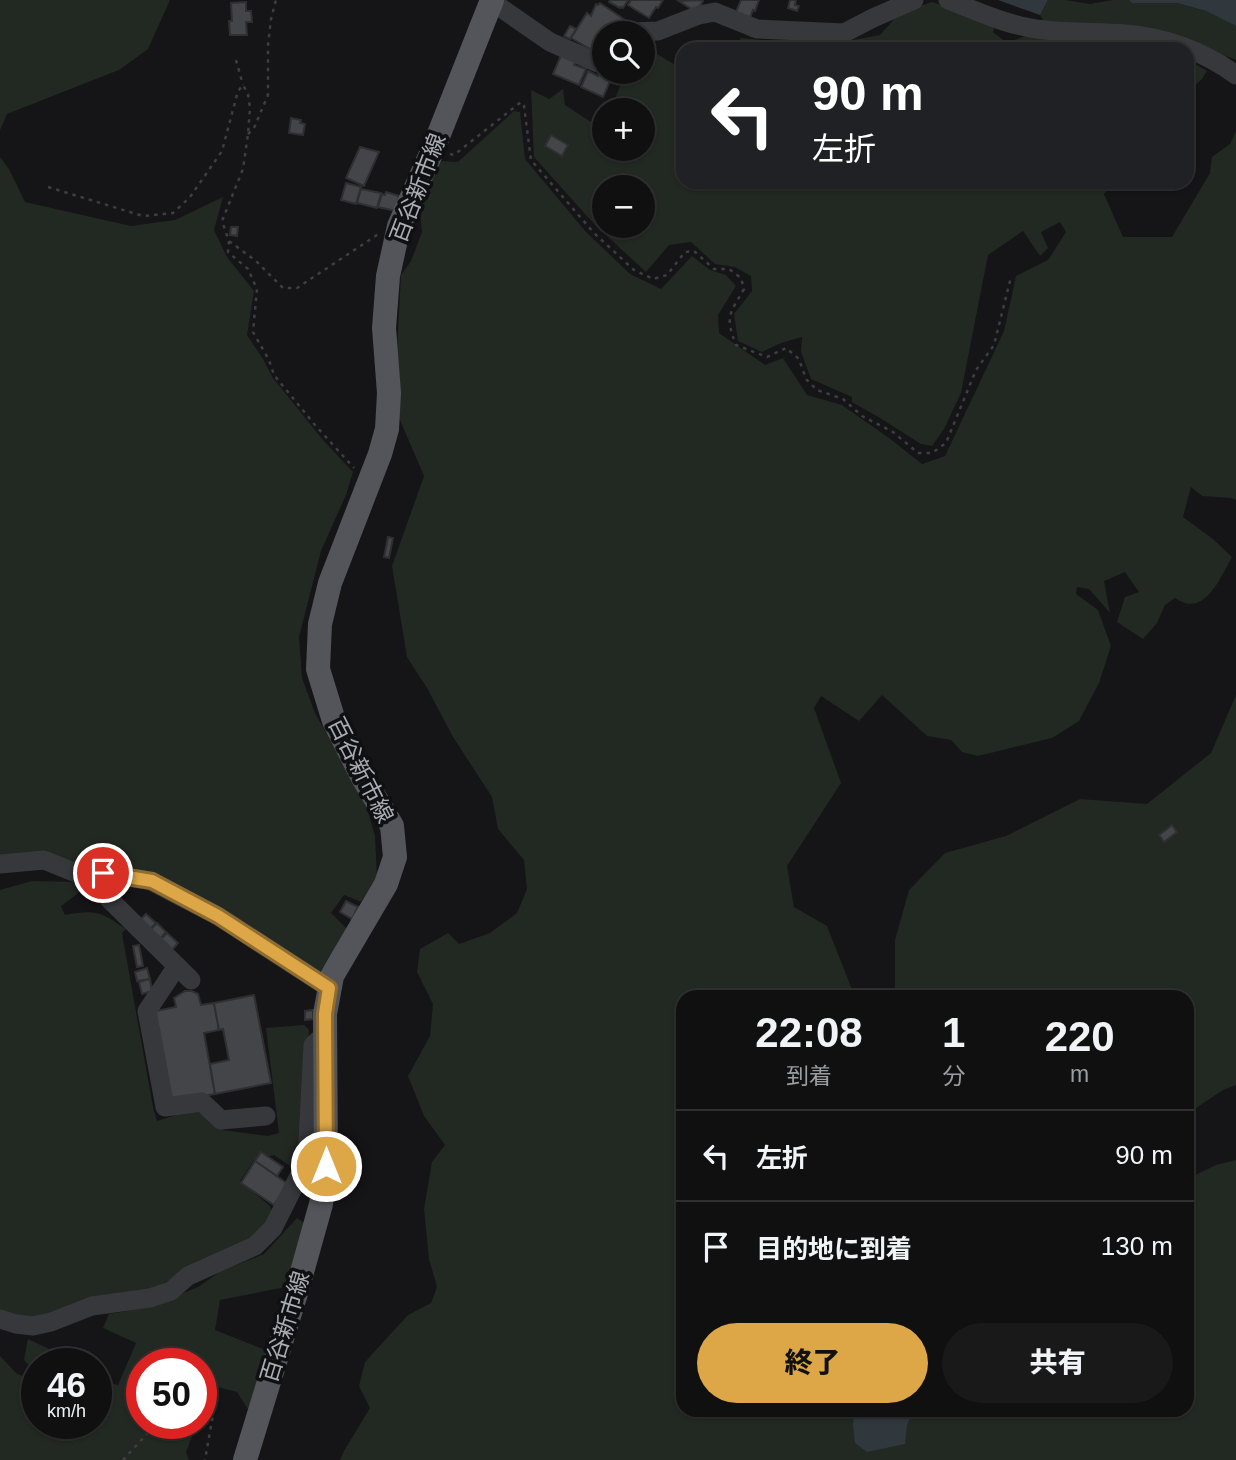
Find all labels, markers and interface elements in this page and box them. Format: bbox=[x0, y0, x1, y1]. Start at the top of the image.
map controls bbox=[592, 21, 655, 238]
button: search bbox=[592, 21, 655, 84]
text: 90 m bbox=[812, 66, 924, 120]
icon: left bbox=[697, 70, 788, 161]
button: + bbox=[592, 98, 655, 161]
street label: 百谷新市線 bbox=[385, 130, 451, 246]
text: 左折 bbox=[812, 131, 876, 167]
button: − bbox=[592, 175, 655, 238]
street label: 百谷新市線 bbox=[323, 713, 399, 827]
pin bbox=[73, 843, 133, 903]
icon: arrive bbox=[84, 854, 122, 892]
text: 22:08 bbox=[755, 1009, 863, 1056]
text: 1 bbox=[942, 1009, 965, 1056]
text: 220 bbox=[1045, 1013, 1115, 1060]
text: m bbox=[1070, 1061, 1089, 1087]
text: 到着 bbox=[786, 1063, 832, 1089]
text: 分 bbox=[942, 1063, 965, 1089]
position arrow bbox=[289, 1129, 363, 1203]
icon: left bbox=[697, 1137, 735, 1175]
text: 90 m bbox=[1115, 1140, 1173, 1170]
text: 左折 bbox=[756, 1143, 808, 1173]
icon: arrive bbox=[697, 1228, 735, 1266]
text: 130 m bbox=[1101, 1231, 1173, 1261]
text: 目的地に到着 bbox=[756, 1234, 912, 1264]
street label: 百谷新市線 bbox=[256, 1268, 314, 1386]
button: 終了 bbox=[697, 1323, 928, 1403]
button: 共有 bbox=[942, 1323, 1173, 1403]
speed limit sign: 50 bbox=[126, 1348, 217, 1439]
text: 46 bbox=[47, 1365, 86, 1404]
text: km/h bbox=[47, 1401, 86, 1421]

